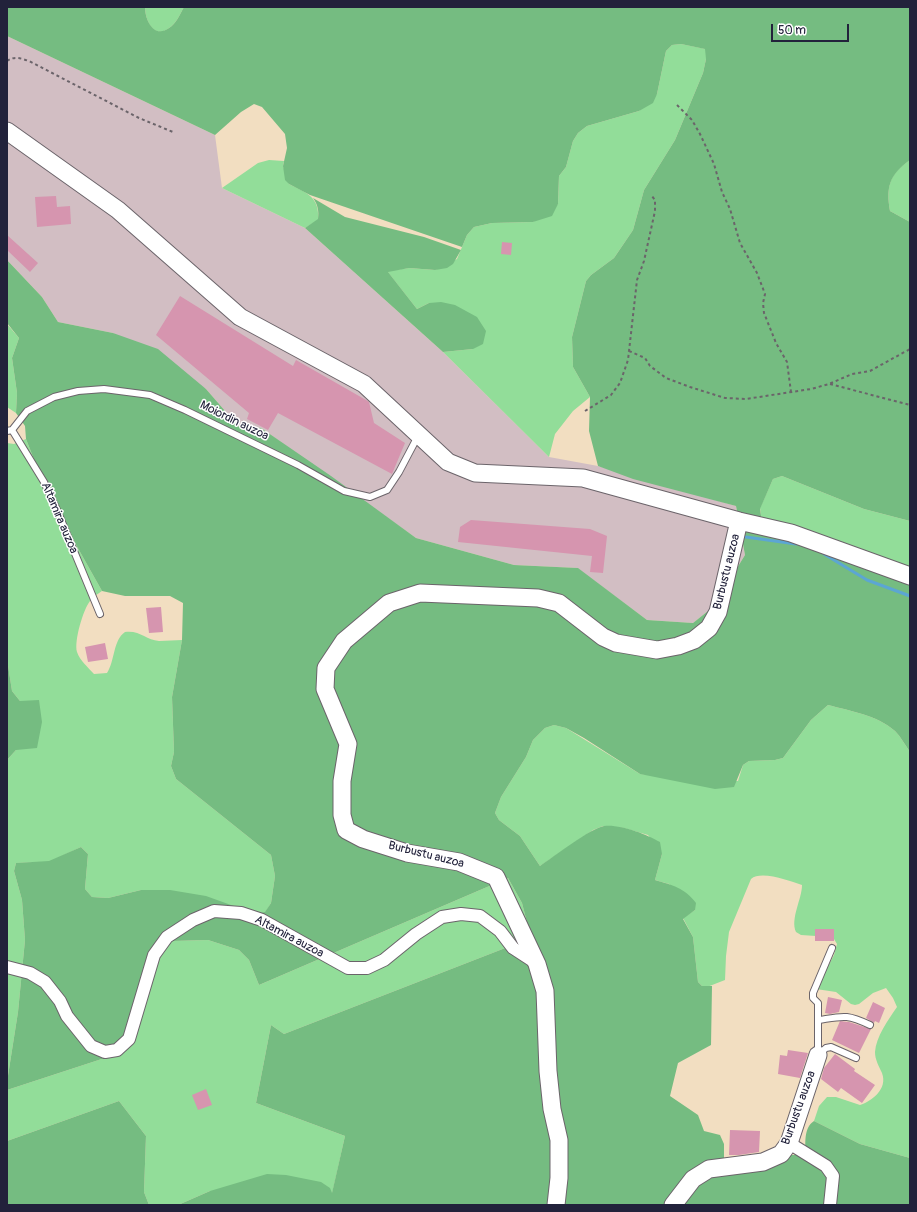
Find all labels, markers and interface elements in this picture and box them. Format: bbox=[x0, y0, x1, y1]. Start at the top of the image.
scale bar bbox=[773, 16, 851, 42]
text: 50 m bbox=[778, 23, 806, 38]
street label: Moiordin auzoa bbox=[197, 398, 271, 444]
street label: Altamira auzoa bbox=[38, 480, 80, 556]
street label: Burbustu auzoa bbox=[711, 533, 743, 611]
street label: Burbustu auzoa bbox=[387, 839, 465, 871]
street label: Altamira auzoa bbox=[252, 913, 326, 961]
street label: Burbustu auzoa bbox=[779, 1069, 819, 1147]

